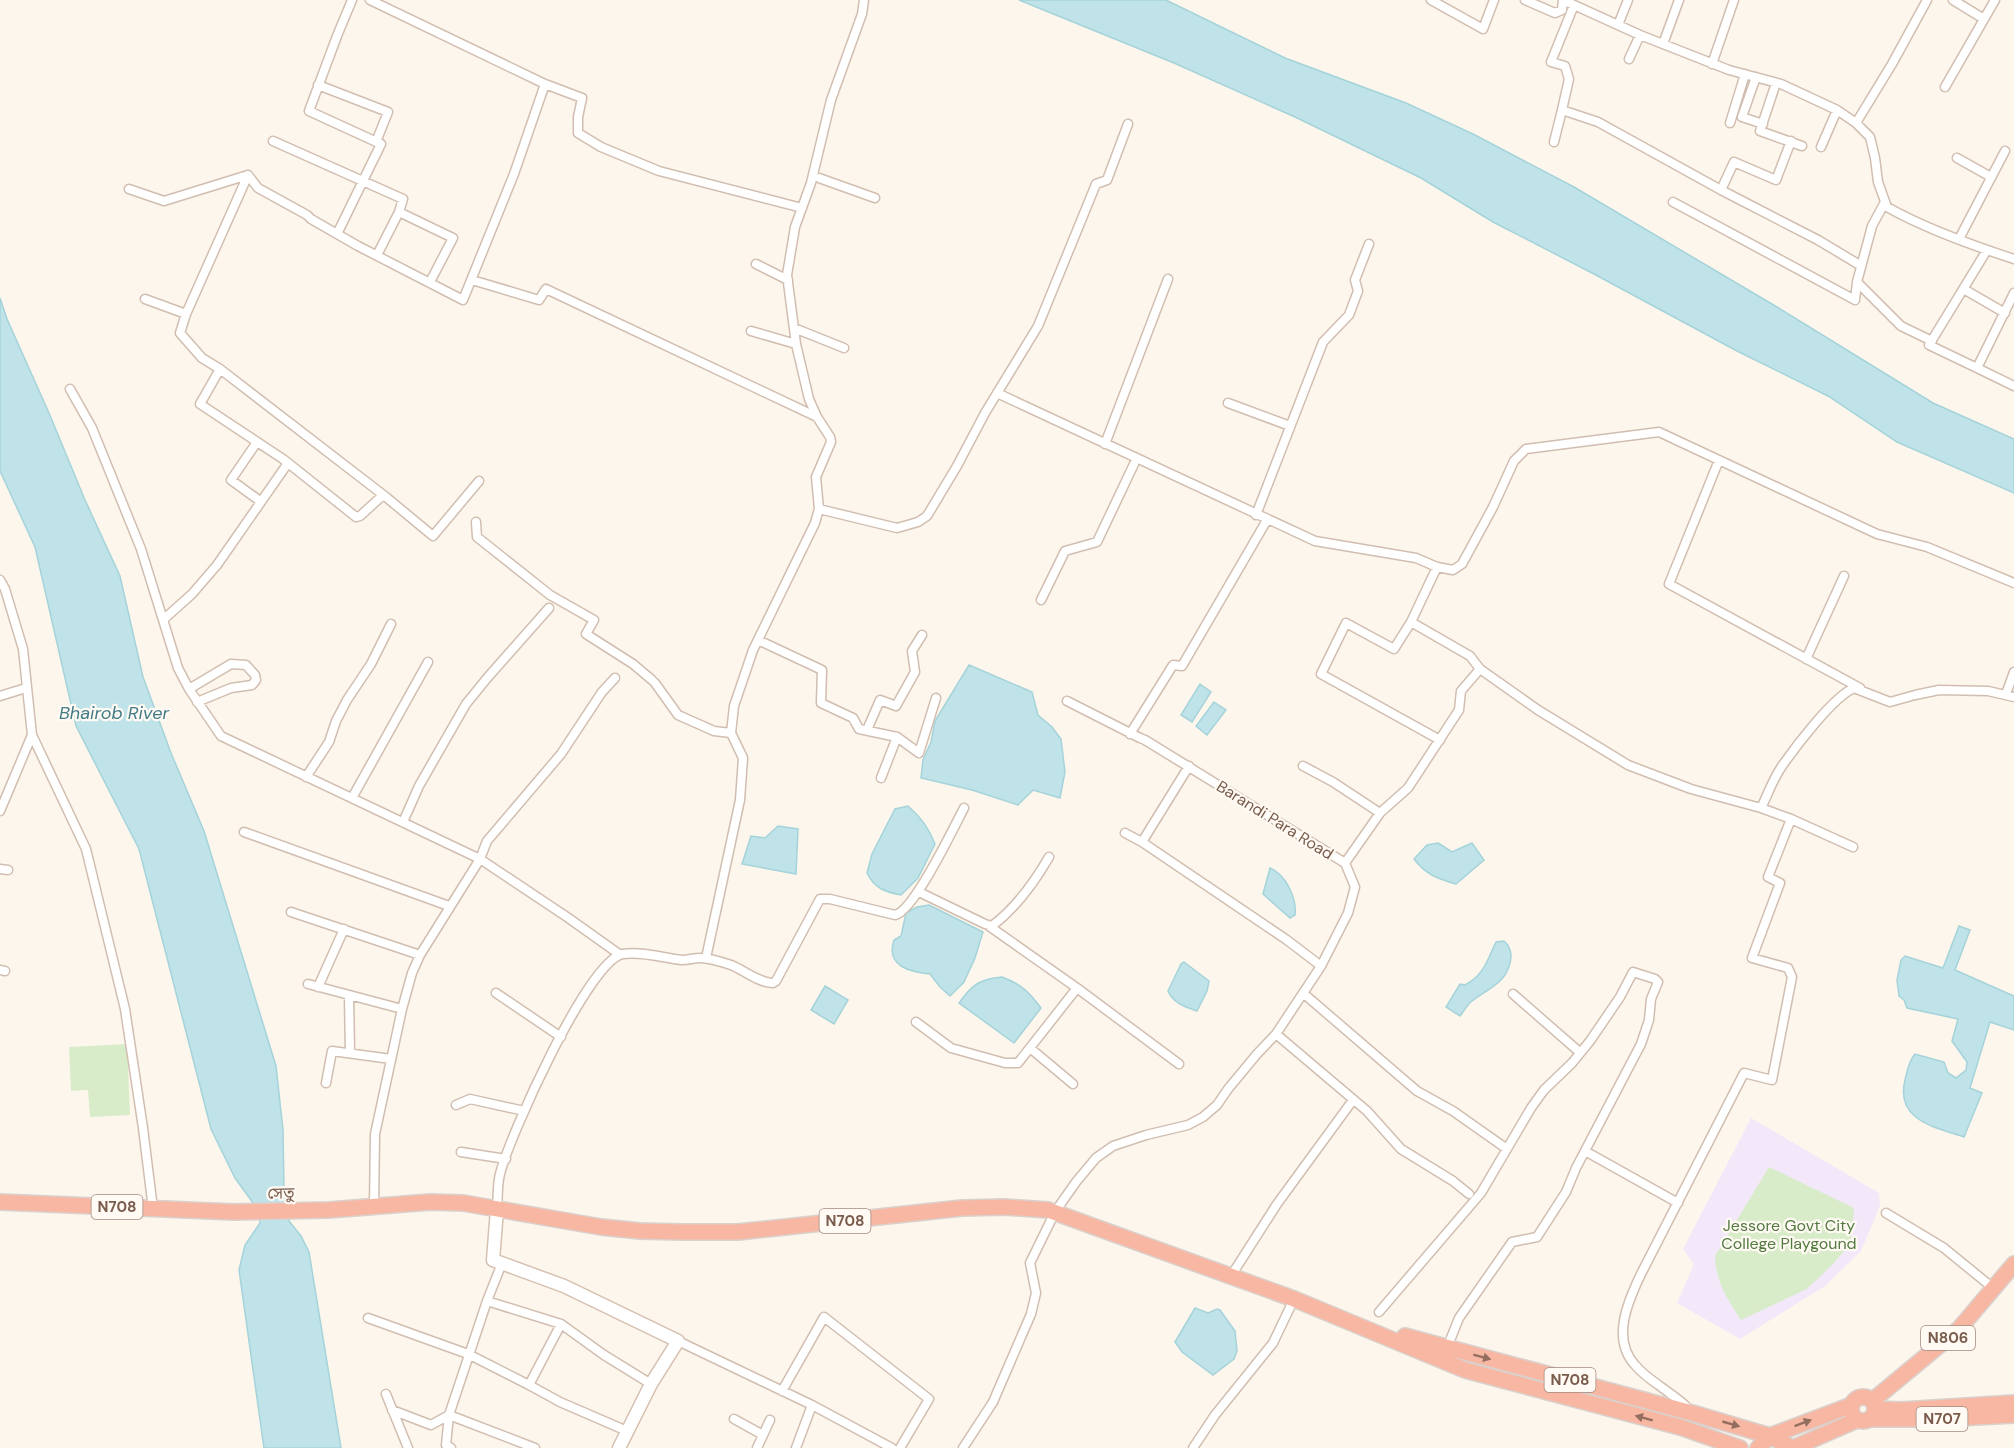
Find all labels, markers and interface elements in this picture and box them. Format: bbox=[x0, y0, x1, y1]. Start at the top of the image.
water label: Bhairob River bbox=[59, 701, 170, 725]
street label: Barandi Para Road bbox=[1213, 776, 1337, 864]
street label: সেতু bbox=[267, 1182, 295, 1204]
road number: N708 bbox=[92, 1195, 142, 1219]
road number: N708 bbox=[820, 1209, 870, 1233]
park label: Jessore Govt City College Playgound bbox=[1721, 1215, 1857, 1254]
road number: N806 bbox=[1921, 1326, 1975, 1350]
one-way arrow bbox=[1473, 1353, 1491, 1362]
road number: N708 bbox=[1544, 1368, 1596, 1392]
road number: N707 bbox=[1916, 1407, 1968, 1431]
one-way arrow bbox=[1635, 1412, 1654, 1422]
one-way arrow bbox=[1794, 1418, 1812, 1428]
one-way arrow bbox=[1722, 1420, 1740, 1429]

